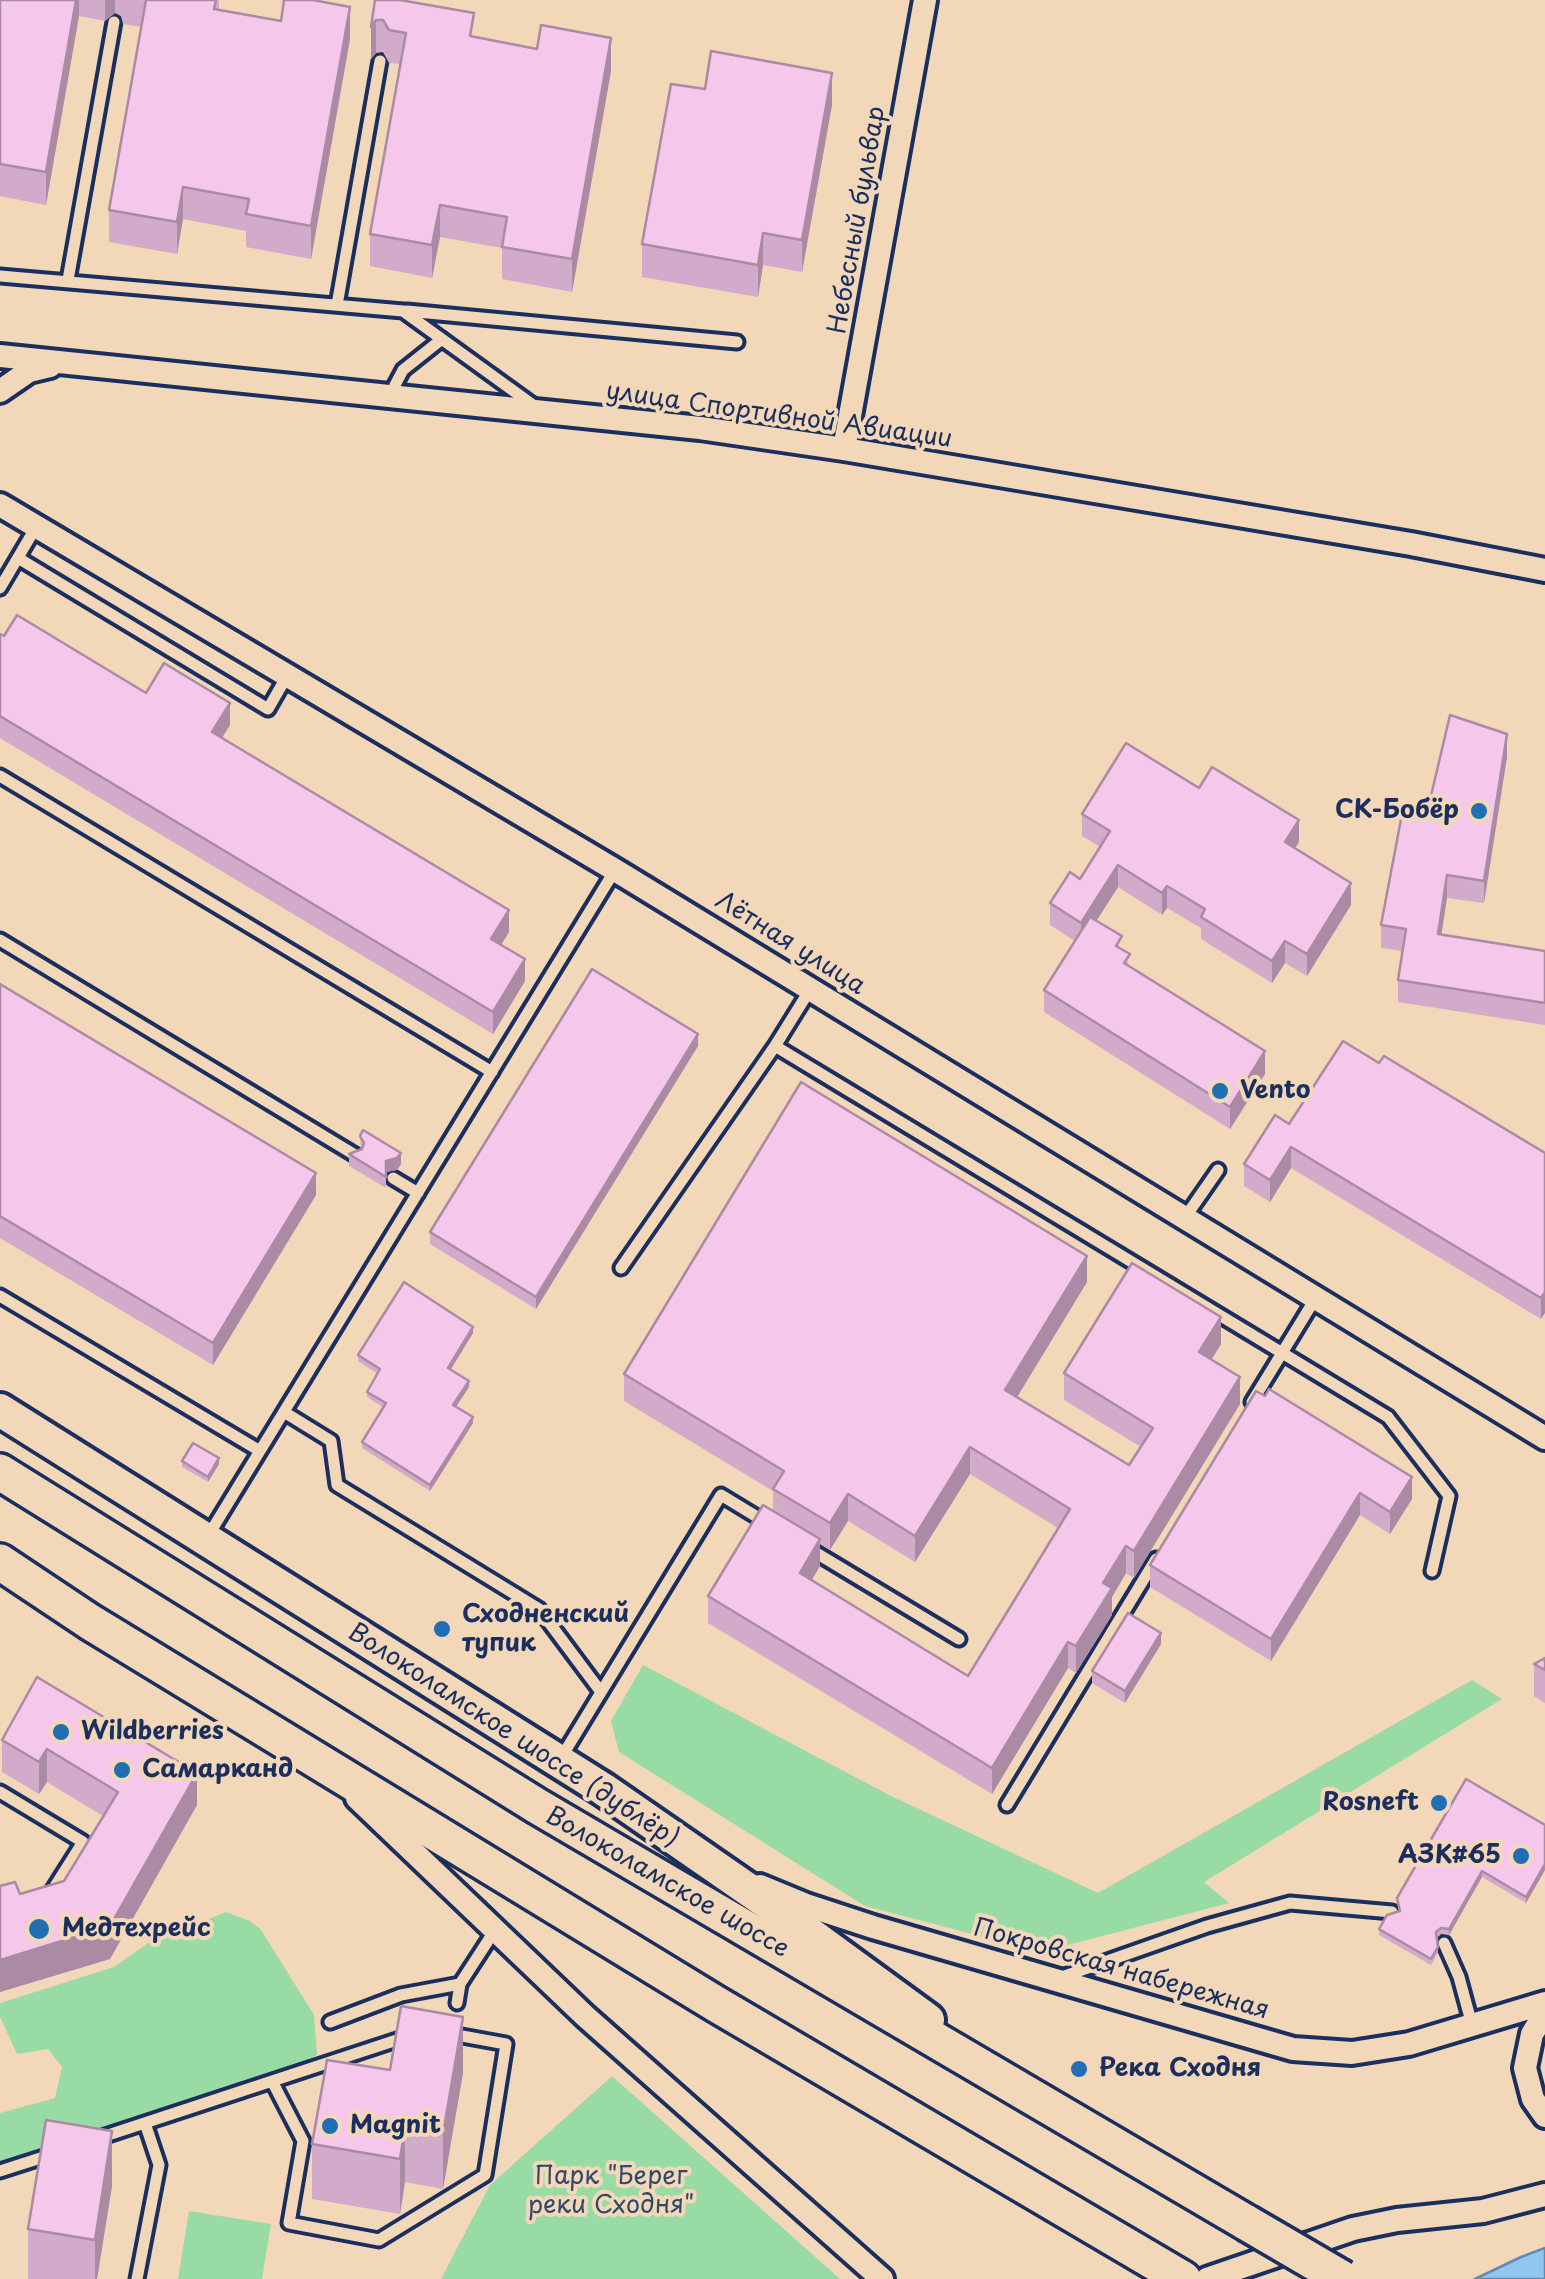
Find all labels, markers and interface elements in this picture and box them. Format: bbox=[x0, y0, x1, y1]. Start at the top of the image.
street label: Небесный бульвар bbox=[823, 104, 893, 336]
street label: улица Спортивной Авиации bbox=[604, 377, 954, 455]
place label: СК-Бобёр bbox=[1335, 796, 1459, 826]
marker: СК-Бобёр bbox=[1468, 800, 1490, 822]
street label: Лётная улица bbox=[709, 886, 871, 1002]
place label: Vento bbox=[1240, 1076, 1310, 1106]
marker: Vento bbox=[1209, 1080, 1231, 1102]
place label: Сходненский тупик bbox=[462, 1600, 629, 1659]
street label: Волоколамское шоссе (дублёр) bbox=[342, 1618, 684, 1854]
marker: Сходненский тупик bbox=[431, 1618, 453, 1640]
place label: Wildberries bbox=[81, 1717, 224, 1747]
marker: Wildberries bbox=[50, 1721, 72, 1743]
place label: Самарканд bbox=[142, 1755, 293, 1785]
marker: Самарканд bbox=[111, 1759, 133, 1781]
place label: Rosneft bbox=[1322, 1788, 1419, 1818]
marker: Rosneft bbox=[1428, 1792, 1450, 1814]
street label: Волоколамское шоссе bbox=[540, 1801, 794, 1965]
place label: АЗК#65 bbox=[1398, 1841, 1501, 1871]
marker: АЗК#65 bbox=[1510, 1845, 1532, 1867]
street label: Покровская набережная bbox=[970, 1913, 1272, 2027]
place label: Медтехрейс bbox=[62, 1914, 211, 1944]
marker: Медтехрейс bbox=[26, 1916, 52, 1942]
place label: Река Сходня bbox=[1099, 2054, 1261, 2084]
marker: Река Сходня bbox=[1068, 2058, 1090, 2080]
place label: Magnit bbox=[350, 2111, 441, 2141]
marker: Magnit bbox=[319, 2115, 341, 2137]
park label: Парк "Берег реки Сходня" bbox=[528, 2162, 694, 2221]

